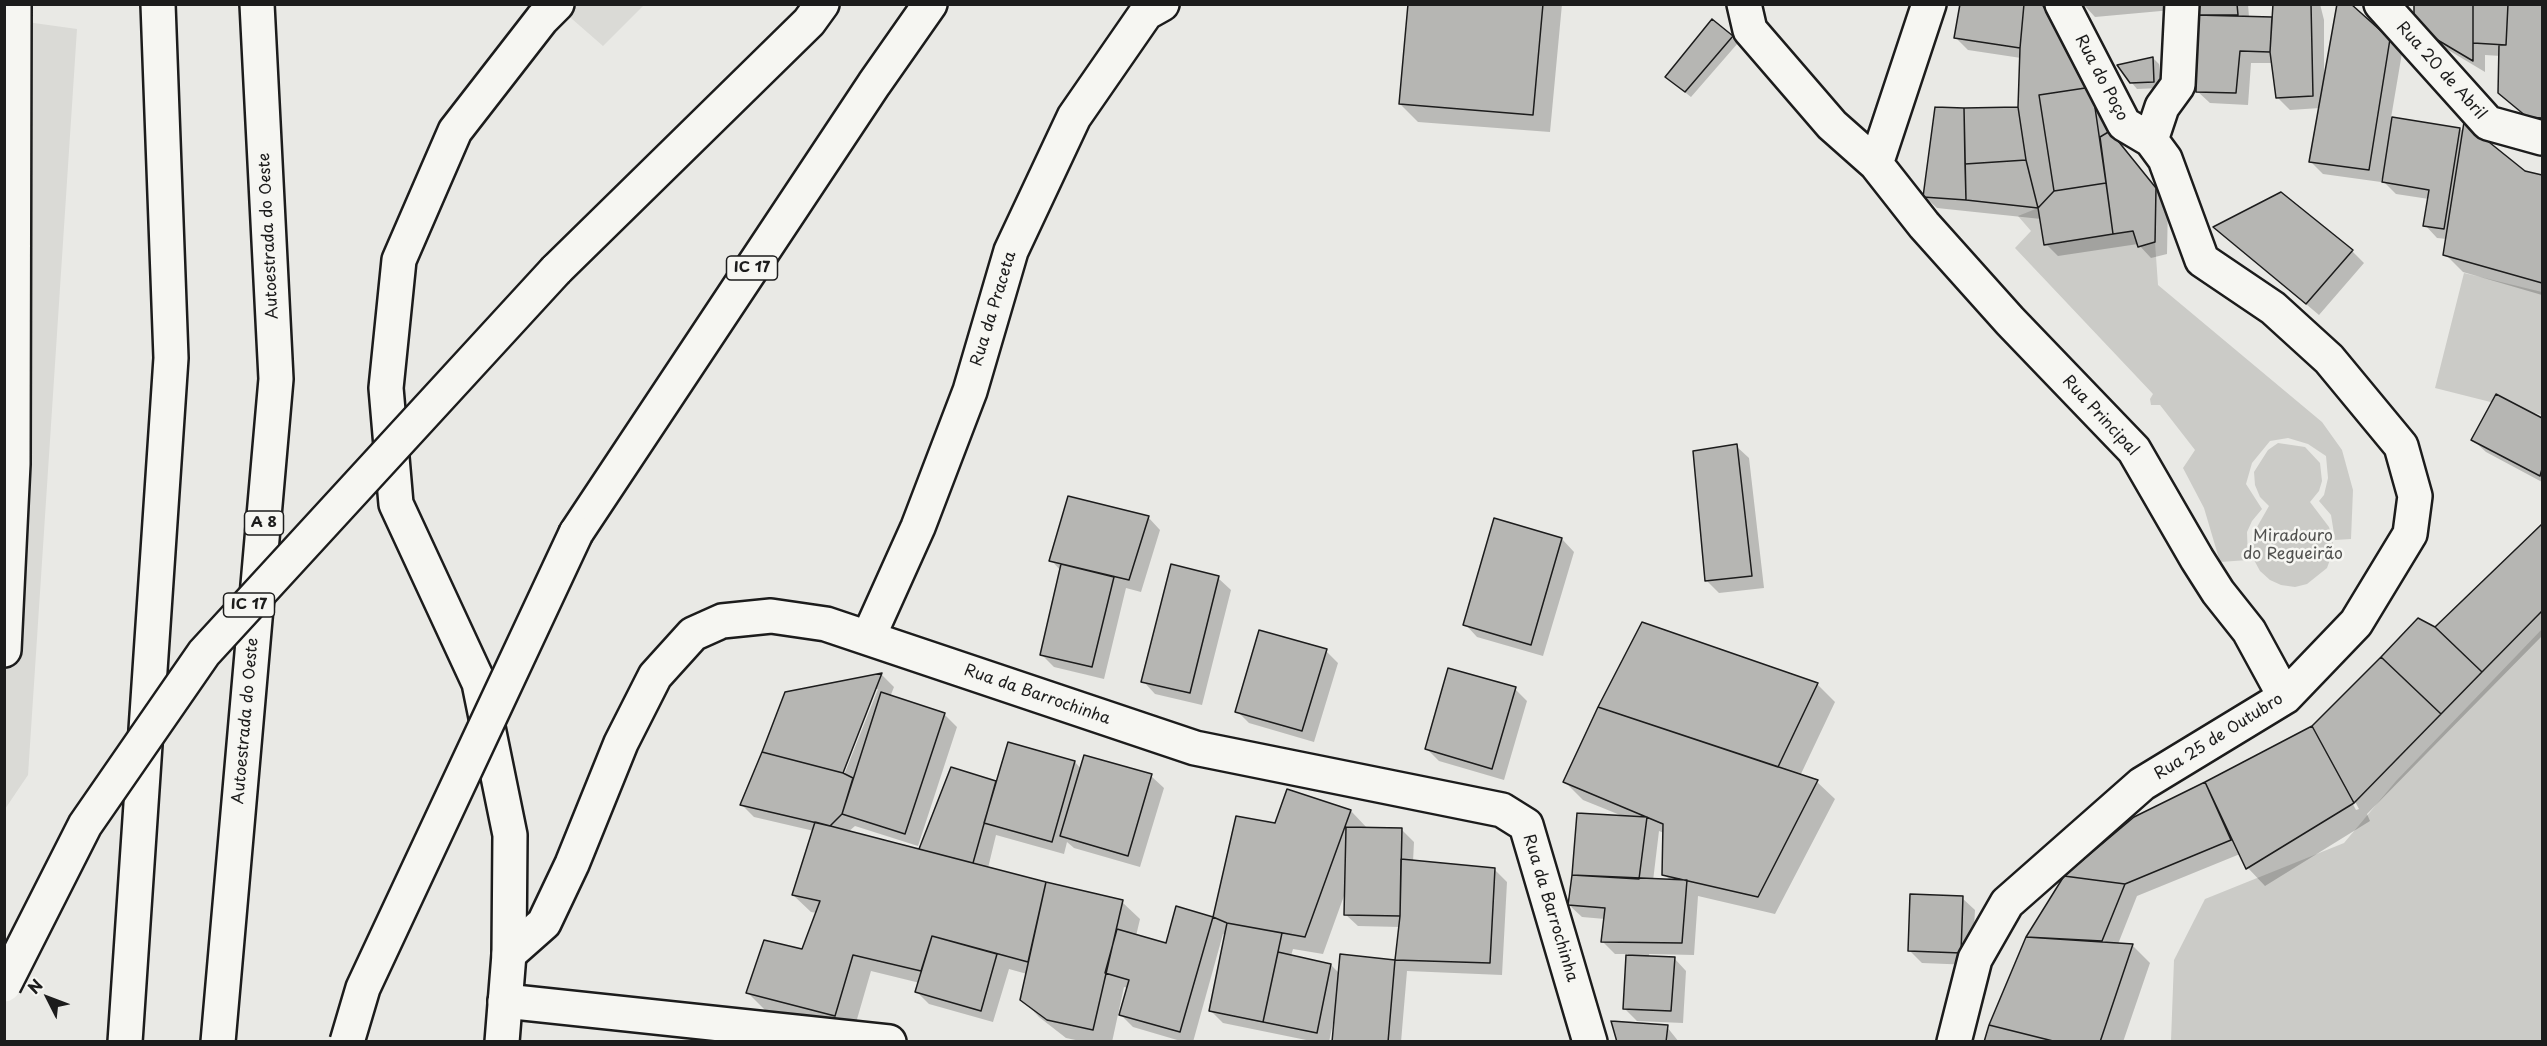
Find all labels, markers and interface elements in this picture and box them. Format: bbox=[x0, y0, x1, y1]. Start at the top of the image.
street label: Rua 20 de Abril bbox=[2392, 18, 2490, 124]
street label: Rua do Poço bbox=[2070, 32, 2132, 124]
street label: Autoestrada do Oeste bbox=[255, 152, 283, 320]
street label: Rua da Praceta bbox=[967, 249, 1021, 369]
road number: IC 17 bbox=[726, 256, 777, 280]
street label: Rua Principal bbox=[2058, 372, 2142, 460]
road number: A 8 bbox=[244, 511, 284, 535]
park label: Miradouro do Regueirão bbox=[2243, 527, 2343, 565]
road number: IC 17 bbox=[224, 593, 274, 617]
street label: Autoestrada do Oeste bbox=[229, 637, 263, 805]
street label: Rua da Barrochinha bbox=[961, 661, 1113, 729]
street label: Rua 25 de Outubro bbox=[2151, 690, 2287, 784]
street label: Rua da Barrochinha bbox=[1518, 832, 1582, 984]
north arrow bbox=[18, 968, 78, 1028]
text: N bbox=[21, 973, 48, 999]

